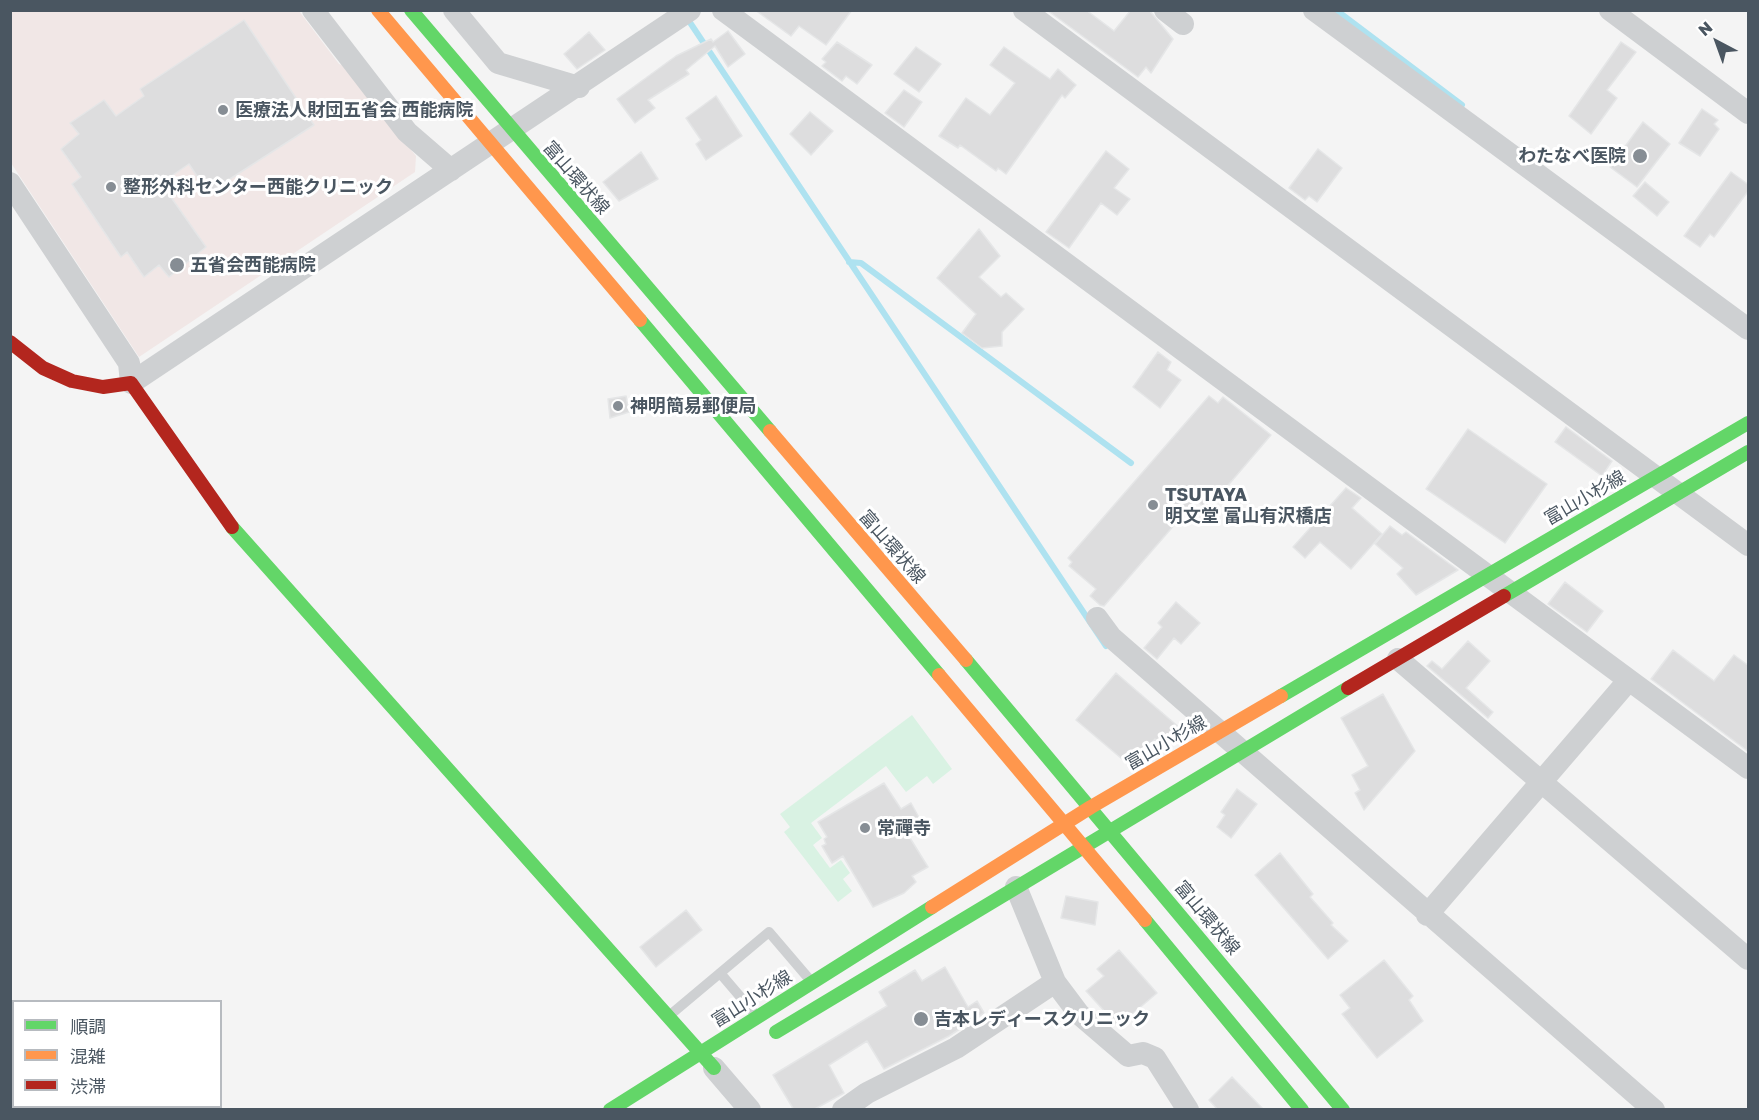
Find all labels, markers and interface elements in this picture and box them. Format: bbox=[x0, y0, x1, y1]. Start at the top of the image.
north arrow bbox=[1687, 12, 1747, 72]
text: N bbox=[1694, 17, 1716, 40]
place label: 医療法人財団五省会 西能病院 bbox=[235, 99, 473, 121]
marker: 医療法人財団五省会 西能病院 bbox=[216, 103, 230, 117]
street label: 富山環状線 bbox=[538, 137, 614, 219]
place label: わたなべ医院 bbox=[1518, 145, 1626, 167]
marker: わたなべ医院 bbox=[1631, 147, 1649, 165]
place label: 整形外科センター西能クリニック bbox=[123, 176, 393, 198]
marker: 整形外科センター西能クリニック bbox=[104, 180, 118, 194]
place label: 五省会西能病院 bbox=[190, 254, 316, 276]
marker: 五省会西能病院 bbox=[168, 256, 186, 274]
place label: 神明簡易郵便局 bbox=[630, 395, 756, 417]
marker: 神明簡易郵便局 bbox=[611, 399, 625, 413]
street label: 富山小杉線 bbox=[1541, 466, 1629, 530]
place label: TSUTAYA 明文堂 富山有沢橋店 bbox=[1165, 484, 1331, 526]
marker: TSUTAYA 明文堂 富山有沢橋店 bbox=[1146, 498, 1160, 512]
street label: 富山環状線 bbox=[854, 506, 930, 588]
street label: 富山小杉線 bbox=[1122, 711, 1210, 775]
place label: 常禪寺 bbox=[877, 817, 931, 839]
marker: 常禪寺 bbox=[858, 821, 872, 835]
street label: 富山環状線 bbox=[1170, 877, 1244, 959]
street label: 富山小杉線 bbox=[708, 966, 796, 1032]
legend bbox=[12, 1000, 222, 1108]
place label: 吉本レディースクリニック bbox=[934, 1008, 1150, 1030]
marker: 吉本レディースクリニック bbox=[912, 1010, 930, 1028]
text: 順調 bbox=[70, 1015, 106, 1037]
text: 混雑 bbox=[70, 1045, 106, 1067]
text: 渋滞 bbox=[70, 1075, 106, 1097]

